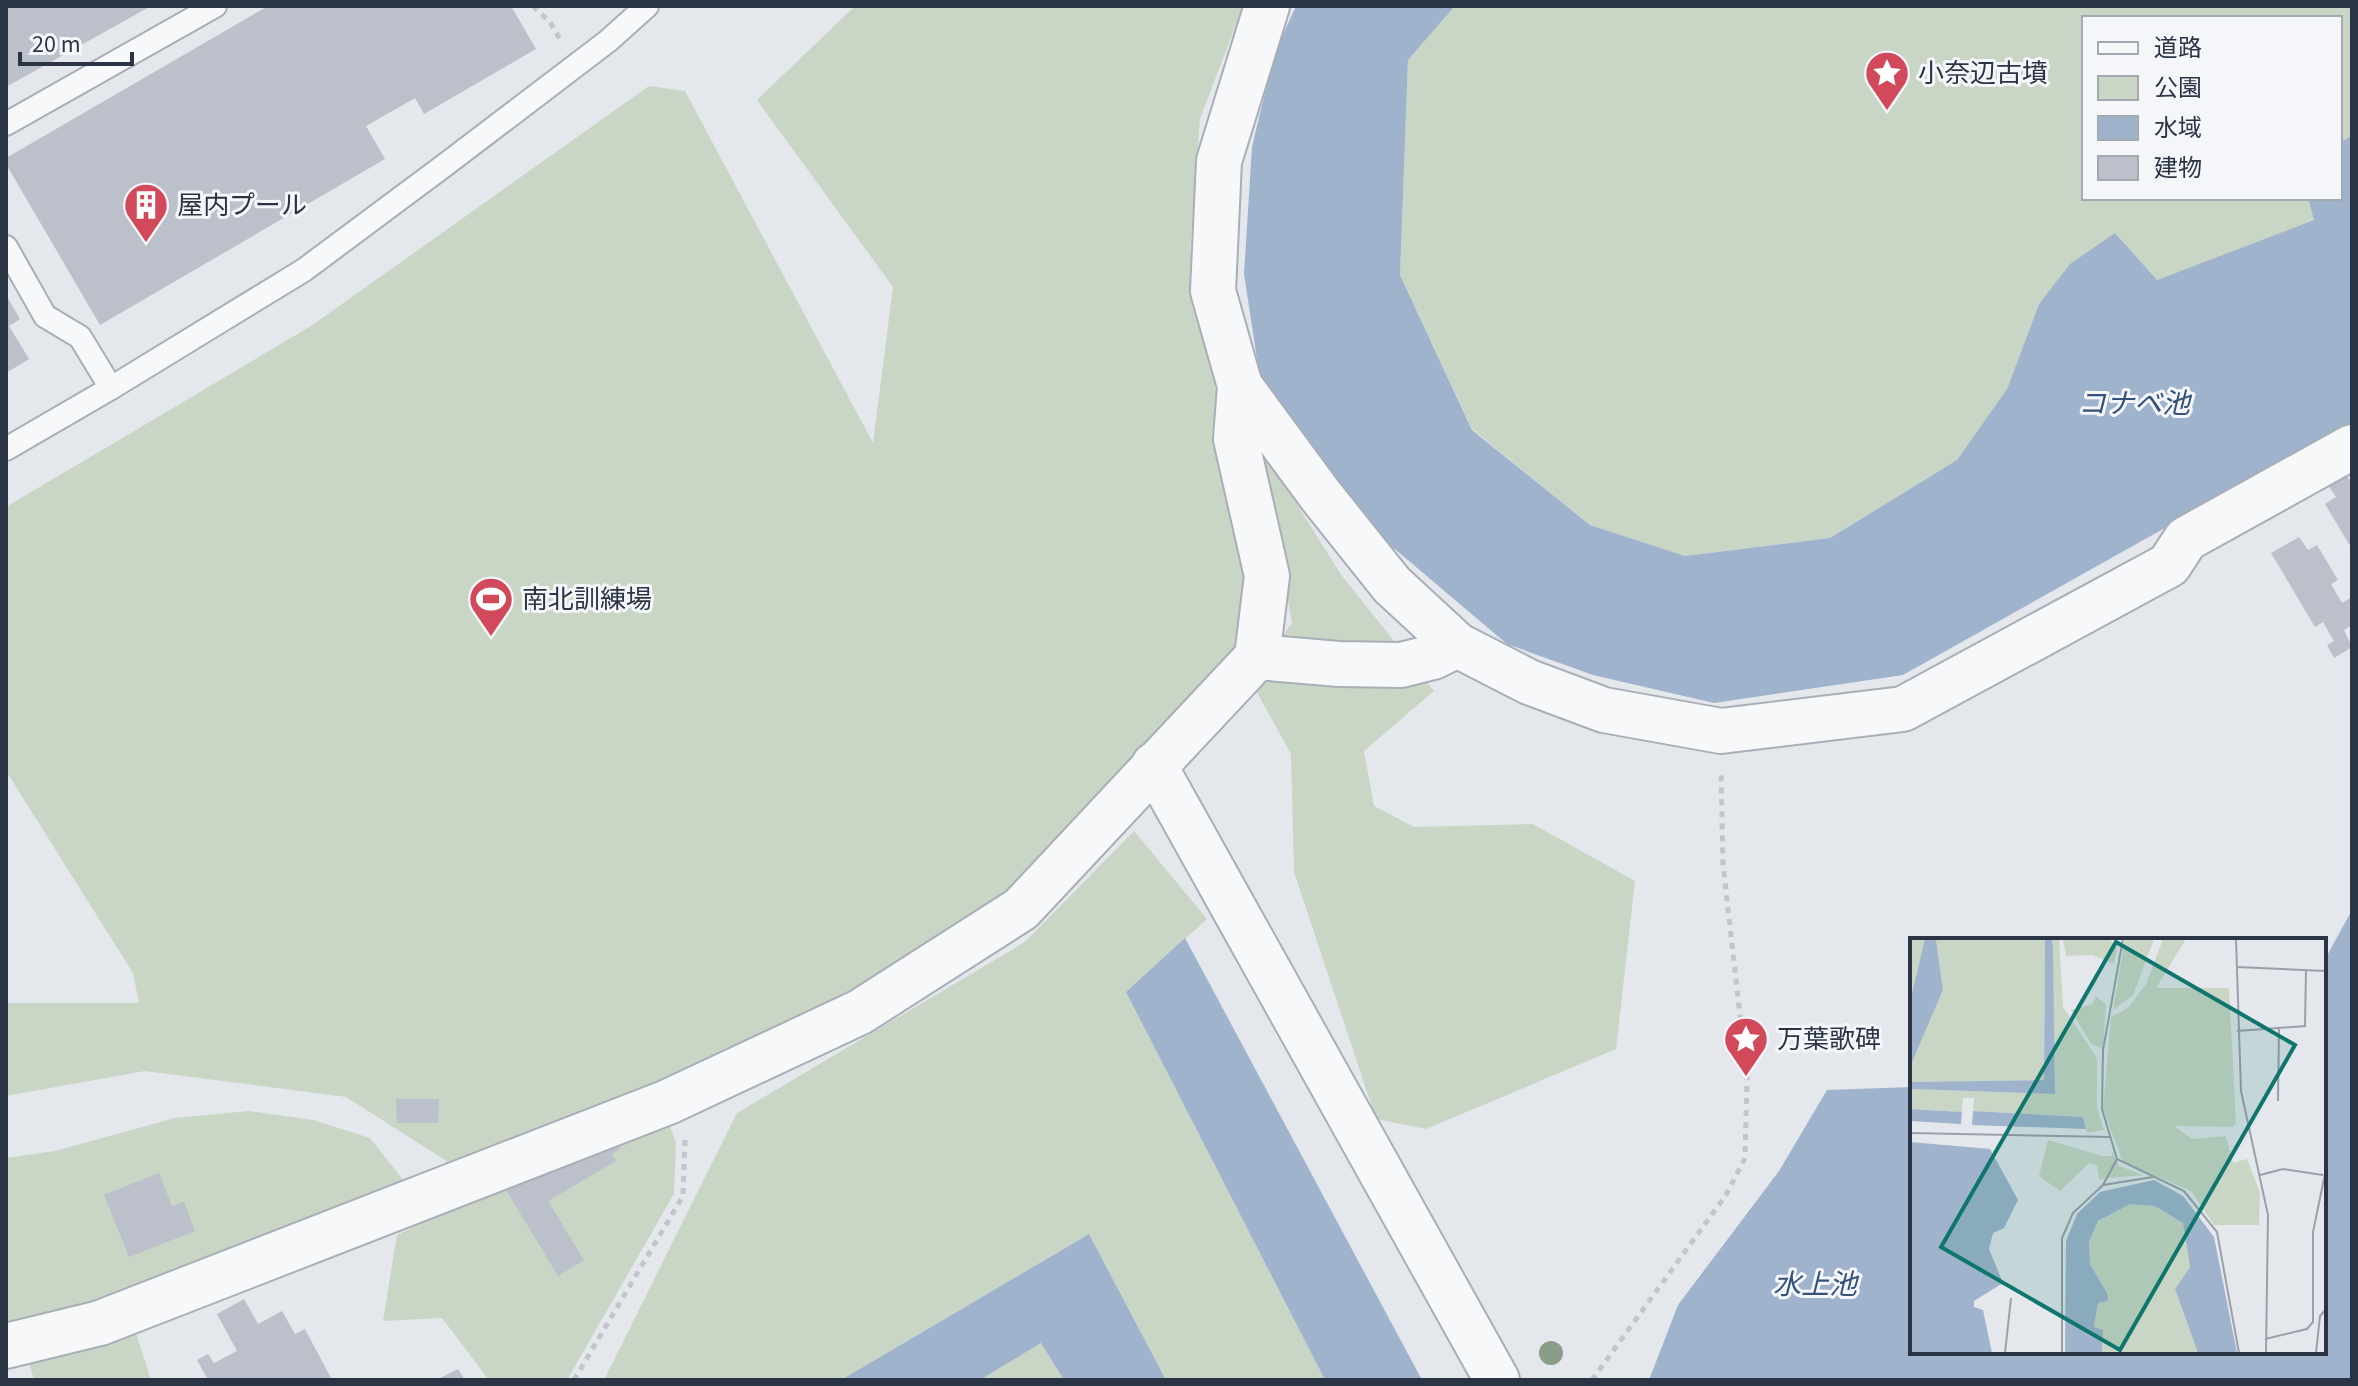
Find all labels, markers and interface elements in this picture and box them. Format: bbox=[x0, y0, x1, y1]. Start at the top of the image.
scale bar bbox=[20, 16, 132, 66]
legend bbox=[2082, 16, 2342, 200]
text: 20 m bbox=[32, 27, 81, 62]
text: 道路 bbox=[2154, 31, 2202, 66]
place icon: 小奈辺古墳 bbox=[1863, 49, 1911, 112]
place label: 小奈辺古墳 bbox=[1918, 55, 2048, 92]
text: 公園 bbox=[2154, 71, 2202, 106]
text: 水域 bbox=[2154, 111, 2202, 146]
text: 建物 bbox=[2154, 151, 2202, 186]
building icon: 屋内プール bbox=[122, 181, 170, 244]
place label: 屋内プール bbox=[177, 187, 307, 224]
water label: コナベ池 bbox=[2078, 384, 2193, 424]
sports icon: 南北訓練場 bbox=[467, 575, 515, 638]
place label: 南北訓練場 bbox=[522, 581, 652, 618]
inset map bbox=[1910, 938, 2326, 1354]
place icon: 万葉歌碑 bbox=[1722, 1015, 1770, 1078]
place label: 万葉歌碑 bbox=[1777, 1021, 1881, 1058]
water label: 水上池 bbox=[1773, 1265, 1860, 1305]

